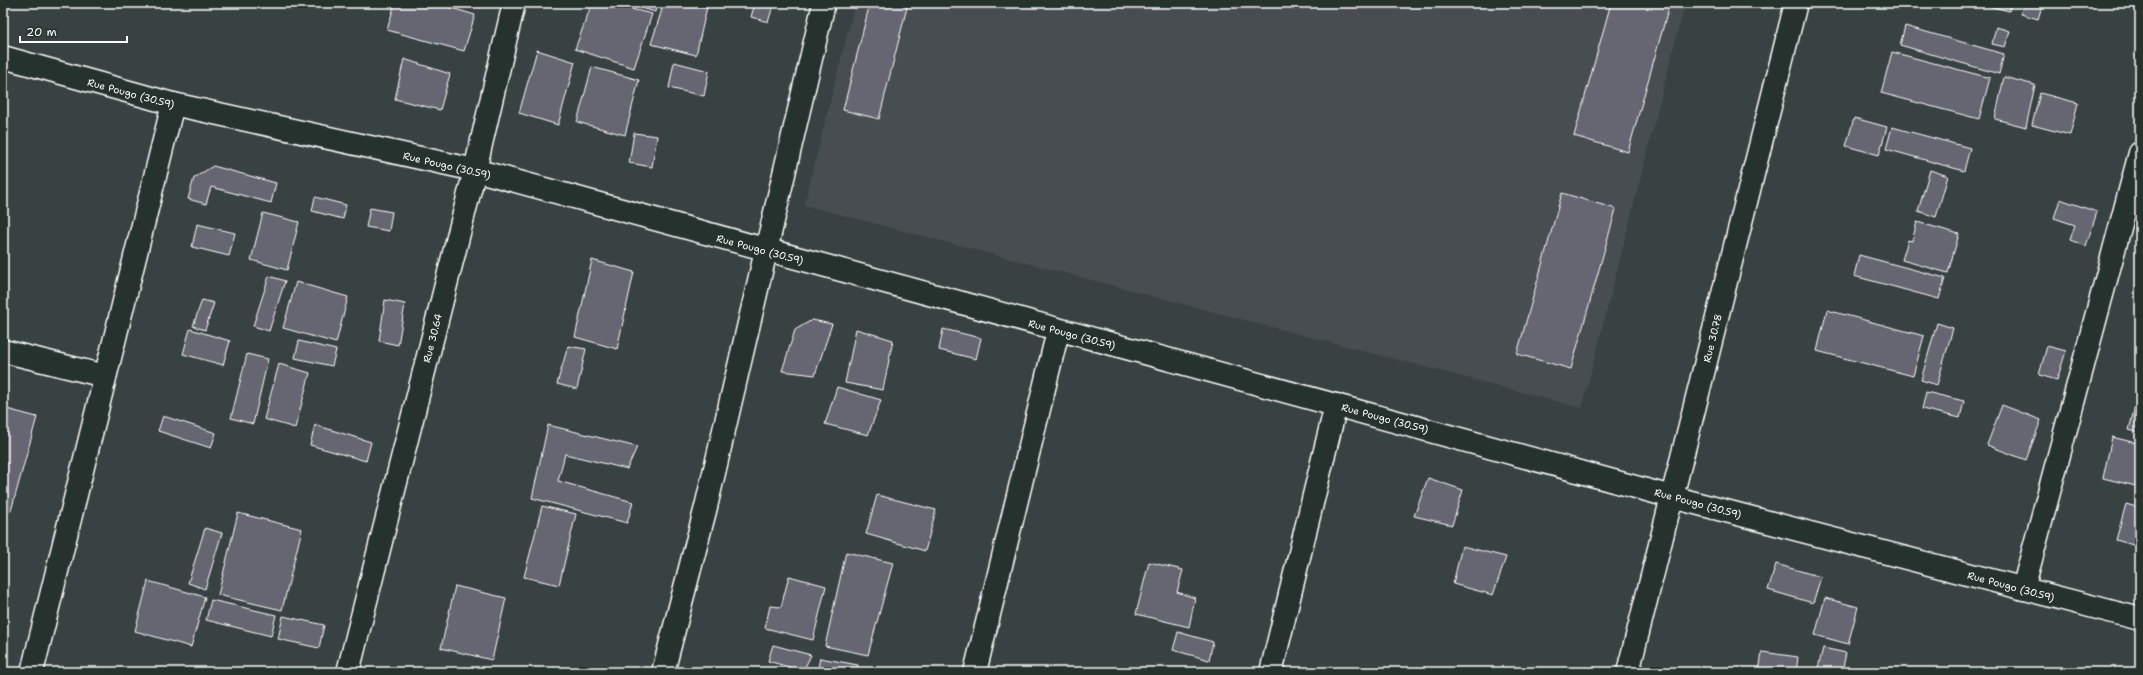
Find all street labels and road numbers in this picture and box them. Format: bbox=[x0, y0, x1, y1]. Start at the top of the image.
street label: Rue Pougo (30.59) bbox=[86, 76, 176, 111]
street label: Rue Pougo (30.59) bbox=[402, 149, 492, 182]
street label: Rue Pougo (30.59) bbox=[715, 232, 805, 267]
street label: Rue 30.64 bbox=[420, 312, 445, 364]
street label: Rue 30.78 bbox=[1700, 313, 1725, 364]
street label: Rue Pougo (30.59) bbox=[1027, 317, 1117, 352]
street label: Rue Pougo (30.59) bbox=[1340, 401, 1430, 436]
street label: Rue Pougo (30.59) bbox=[1653, 486, 1743, 521]
street label: Rue Pougo (30.59) bbox=[1966, 569, 2056, 604]

